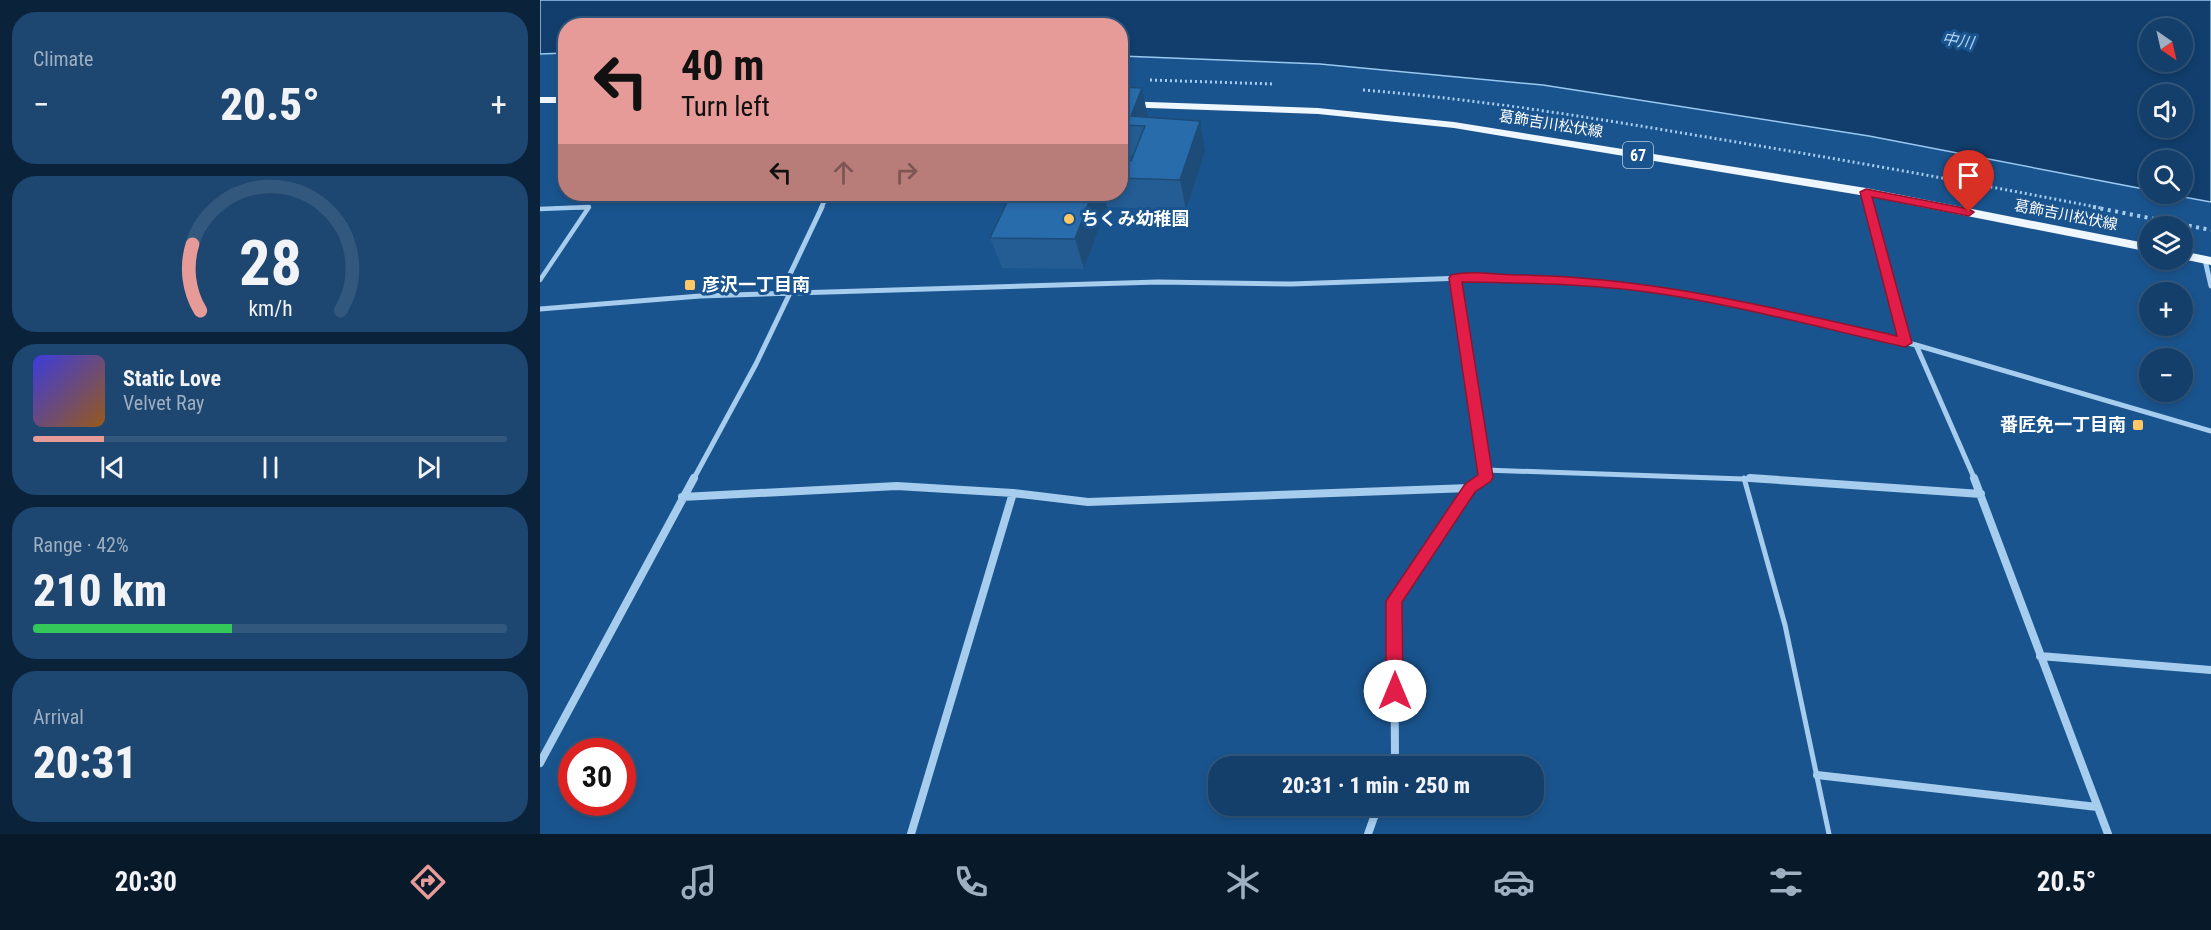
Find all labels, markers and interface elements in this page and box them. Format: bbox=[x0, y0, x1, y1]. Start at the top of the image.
north arrow bbox=[2139, 18, 2193, 72]
map controls bbox=[2139, 18, 2193, 402]
water label: 中川 bbox=[1941, 29, 1977, 53]
text: 40 m bbox=[681, 41, 764, 90]
icon: left bbox=[582, 42, 660, 120]
text: Climate bbox=[33, 47, 93, 71]
text: 20.5° bbox=[220, 78, 320, 131]
button: sound bbox=[2139, 84, 2193, 138]
text: − bbox=[33, 85, 50, 124]
text: + bbox=[491, 85, 507, 124]
text: Turn left bbox=[681, 91, 770, 123]
street label: 葛飾吉川松伏線 bbox=[1498, 107, 1604, 141]
road number: 67 bbox=[1623, 142, 1653, 168]
pin bbox=[1943, 150, 1994, 212]
button: search bbox=[2139, 150, 2193, 204]
icon: left bbox=[764, 156, 797, 189]
icon: ahead bbox=[827, 156, 860, 189]
icon: right bbox=[890, 156, 923, 189]
icon: arrive bbox=[1952, 159, 1985, 192]
street label: 葛飾吉川松伏線 bbox=[2013, 196, 2119, 234]
place label: ちくみ幼稚園 bbox=[1081, 208, 1190, 229]
marker: ちくみ幼稚園 bbox=[1062, 212, 1076, 226]
button: layers bbox=[2139, 216, 2193, 270]
text: 28 bbox=[238, 227, 302, 300]
place label: 彦沢一丁目南 bbox=[702, 274, 810, 295]
marker: 彦沢一丁目南 bbox=[683, 278, 697, 292]
button: + bbox=[2139, 282, 2193, 336]
text: km/h bbox=[248, 296, 292, 321]
button: − bbox=[2139, 348, 2193, 402]
text: Static Love bbox=[123, 366, 221, 391]
text: Velvet Ray bbox=[123, 391, 204, 415]
place label: 番匠免一丁目南 bbox=[2000, 414, 2126, 435]
marker: 番匠免一丁目南 bbox=[2131, 418, 2145, 432]
icon: previous bbox=[96, 451, 129, 484]
icon: pause bbox=[254, 451, 287, 484]
icon: next bbox=[412, 451, 445, 484]
text: Range · 42% bbox=[33, 533, 129, 557]
text: 210 km bbox=[33, 564, 167, 617]
position arrow bbox=[1363, 659, 1427, 723]
text: Arrival bbox=[33, 705, 84, 729]
text: 20:31 bbox=[33, 736, 137, 789]
speed limit sign: 30 bbox=[558, 738, 636, 816]
text: 20:31 · 1 min · 250 m bbox=[1282, 773, 1470, 798]
icon: directions bbox=[407, 861, 449, 903]
icon: music bbox=[678, 861, 720, 903]
icon: phone bbox=[950, 861, 992, 903]
icon: climate bbox=[1222, 861, 1264, 903]
icon: car bbox=[1493, 861, 1535, 903]
icon: filters bbox=[1765, 861, 1807, 903]
text: 20:30 bbox=[115, 866, 177, 898]
text: 20.5° bbox=[2037, 866, 2096, 898]

